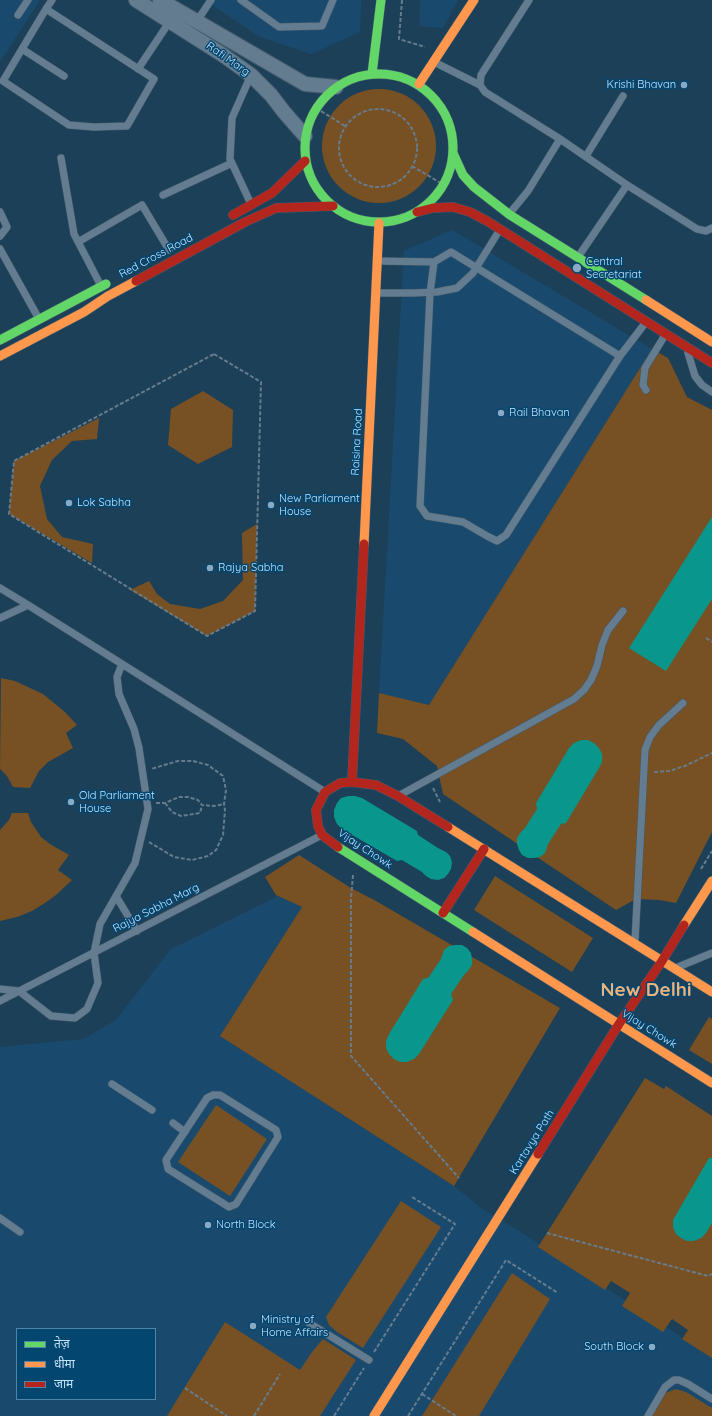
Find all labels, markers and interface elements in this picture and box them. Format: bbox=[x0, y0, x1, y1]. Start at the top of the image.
street label: Rafi Marg bbox=[204, 39, 252, 79]
place label: Krishi Bhavan bbox=[607, 78, 676, 92]
marker: Krishi Bhavan bbox=[679, 80, 689, 90]
street label: Red Cross Road bbox=[117, 231, 195, 281]
place label: Central Secretariat bbox=[586, 255, 642, 281]
marker: Central Secretariat bbox=[571, 262, 583, 274]
place label: Rail Bhavan bbox=[509, 406, 570, 420]
street label: Raisina Road bbox=[349, 408, 365, 476]
marker: Rail Bhavan bbox=[496, 408, 506, 418]
place label: New Parliament House bbox=[279, 492, 360, 518]
place label: Lok Sabha bbox=[77, 496, 131, 510]
marker: Lok Sabha bbox=[64, 498, 74, 508]
marker: New Parliament House bbox=[266, 500, 276, 510]
place label: Rajya Sabha bbox=[218, 561, 283, 575]
marker: Rajya Sabha bbox=[205, 563, 215, 573]
place label: Old Parliament House bbox=[79, 789, 155, 815]
marker: Old Parliament House bbox=[66, 797, 76, 807]
street label: Vijay Chowk bbox=[335, 826, 395, 872]
street label: Rajya Sabha Marg bbox=[111, 881, 201, 935]
district label: New Delhi bbox=[601, 979, 691, 1001]
street label: Vijay Chowk bbox=[619, 1007, 679, 1051]
street label: Kartavya Path bbox=[507, 1107, 557, 1177]
place label: North Block bbox=[216, 1218, 276, 1232]
marker: North Block bbox=[203, 1220, 213, 1230]
place label: Ministry of Home Affairs bbox=[261, 1313, 328, 1339]
marker: Ministry of Home Affairs bbox=[248, 1321, 258, 1331]
legend bbox=[16, 1328, 156, 1400]
text: तेज़ bbox=[54, 1336, 70, 1351]
place label: South Block bbox=[584, 1340, 644, 1354]
marker: South Block bbox=[647, 1342, 657, 1352]
text: धीमा bbox=[54, 1356, 75, 1371]
text: जाम bbox=[54, 1376, 73, 1391]

